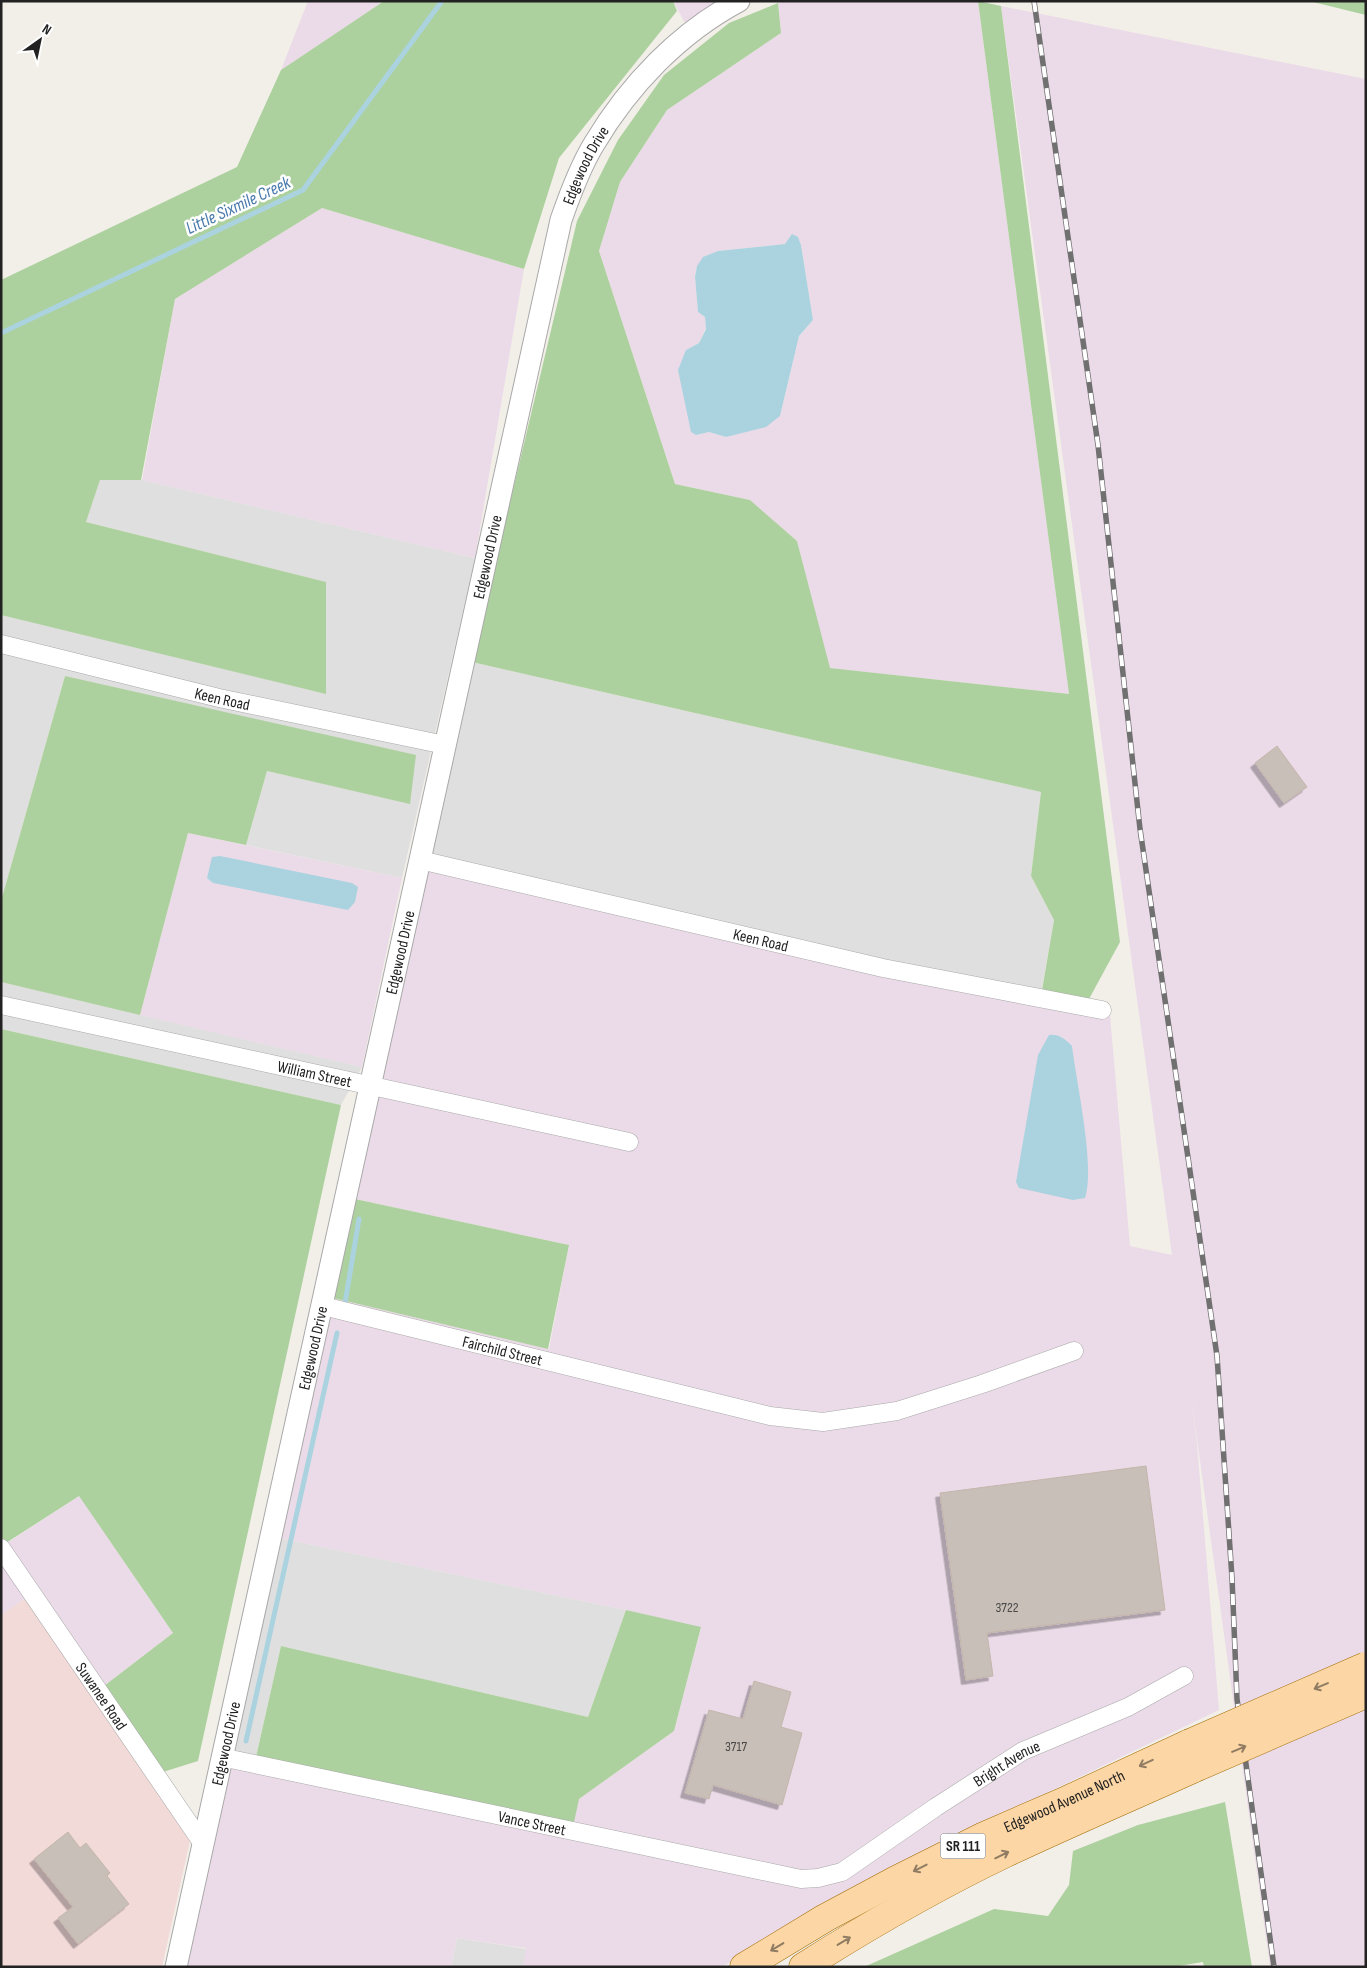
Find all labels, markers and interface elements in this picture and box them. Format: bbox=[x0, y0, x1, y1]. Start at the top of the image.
north arrow bbox=[15, 15, 65, 65]
text: N bbox=[39, 20, 55, 39]
street label: Edgewood Drive bbox=[559, 123, 614, 207]
water label: Little Sixmile Creek bbox=[183, 172, 295, 239]
street label: Edgewood Drive bbox=[470, 513, 507, 601]
street label: Keen Road bbox=[193, 684, 251, 715]
street label: Edgewood Drive bbox=[383, 909, 420, 996]
street label: Keen Road bbox=[731, 925, 790, 957]
street label: William Street bbox=[275, 1058, 353, 1092]
street label: Edgewood Drive bbox=[295, 1304, 332, 1392]
street label: Fairchild Street bbox=[460, 1333, 544, 1371]
house number: 3722 bbox=[995, 1599, 1019, 1616]
street label: Suwanee Road bbox=[71, 1659, 130, 1734]
one-way arrow bbox=[1314, 1681, 1329, 1691]
street label: Edgewood Drive bbox=[208, 1700, 245, 1787]
street label: Bright Avenue bbox=[970, 1737, 1043, 1791]
house number: 3717 bbox=[725, 1738, 747, 1755]
one-way arrow bbox=[1231, 1743, 1246, 1753]
one-way arrow bbox=[1139, 1759, 1154, 1768]
street label: Edgewood Avenue North bbox=[1001, 1767, 1128, 1837]
street label: Vance Street bbox=[496, 1808, 568, 1840]
road number: SR 111 bbox=[940, 1834, 986, 1858]
one-way arrow bbox=[994, 1850, 1009, 1859]
one-way arrow bbox=[912, 1863, 927, 1873]
one-way arrow bbox=[837, 1935, 851, 1945]
one-way arrow bbox=[771, 1942, 785, 1952]

